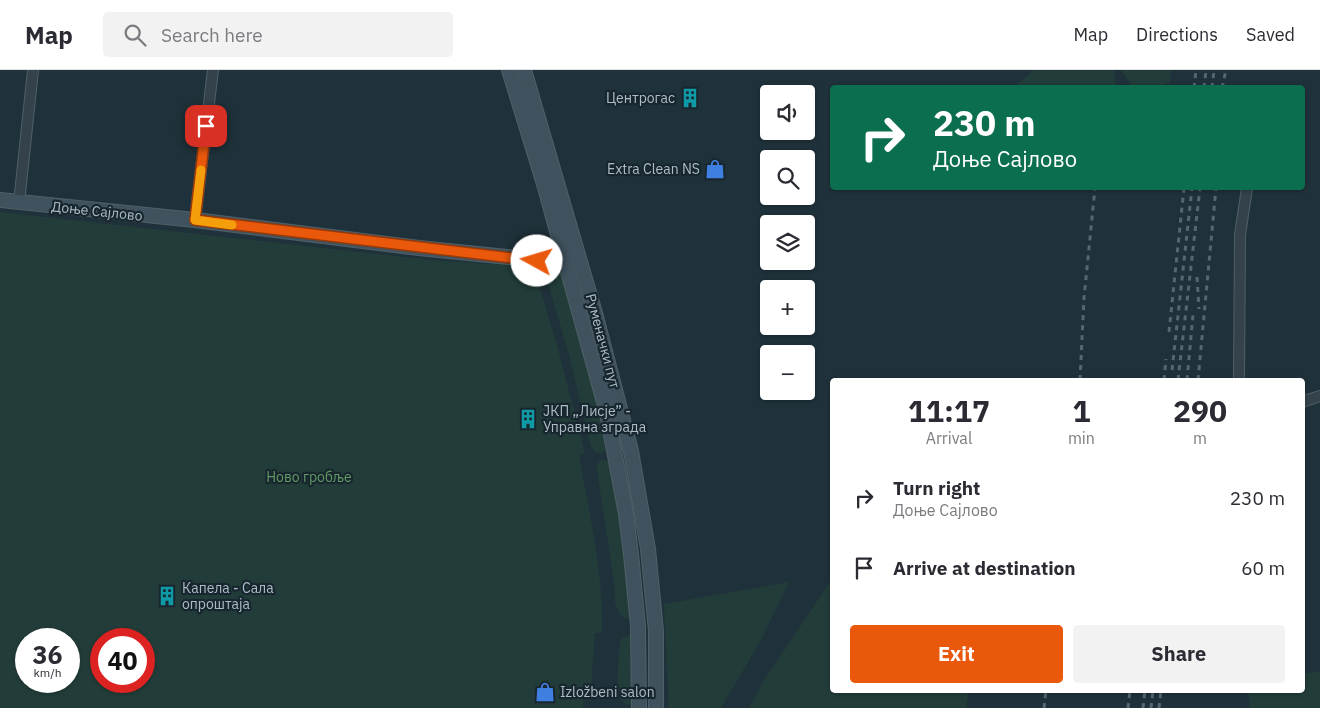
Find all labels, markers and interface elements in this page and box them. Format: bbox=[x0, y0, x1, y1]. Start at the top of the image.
search box bbox=[103, 12, 453, 57]
text: Map bbox=[25, 19, 73, 51]
icon: search bbox=[121, 21, 149, 49]
text: Search here bbox=[161, 23, 263, 47]
text: Map bbox=[1073, 23, 1108, 46]
text: Directions bbox=[1136, 23, 1218, 46]
text: Saved bbox=[1246, 23, 1295, 46]
map controls bbox=[760, 85, 815, 400]
button: sound bbox=[760, 85, 815, 140]
building icon: Центрогас bbox=[679, 87, 701, 109]
place label: Центрогас bbox=[606, 89, 675, 107]
text: 230 m bbox=[933, 100, 1036, 146]
pin bbox=[185, 105, 227, 147]
icon: right bbox=[850, 105, 915, 170]
icon: arrive bbox=[192, 112, 220, 140]
text: Доње Сајлово bbox=[933, 144, 1077, 173]
button: search bbox=[760, 150, 815, 205]
shop icon: Extra Clean NS bbox=[704, 158, 726, 180]
place label: Extra Clean NS bbox=[607, 160, 700, 178]
street label: Доње Сајлово bbox=[50, 197, 144, 225]
button: layers bbox=[760, 215, 815, 270]
position arrow bbox=[510, 234, 562, 286]
button: + bbox=[760, 280, 815, 335]
street label: Руменачки пут bbox=[582, 292, 624, 391]
button: − bbox=[760, 345, 815, 400]
text: 11:17 bbox=[908, 391, 990, 430]
text: 1 bbox=[1072, 391, 1090, 430]
text: 290 bbox=[1173, 391, 1227, 430]
place label: ЈКП „Лисје” - Управна зграда bbox=[543, 402, 647, 436]
building icon: ЈКП „Лисје” - Управна зграда bbox=[517, 408, 539, 430]
text: Arrival bbox=[926, 428, 972, 448]
text: min bbox=[1068, 428, 1095, 448]
text: m bbox=[1193, 428, 1207, 448]
park label: Ново гробље bbox=[266, 468, 352, 486]
text: Turn right bbox=[893, 476, 980, 500]
icon: right bbox=[850, 484, 878, 512]
text: 230 m bbox=[1230, 486, 1285, 510]
text: Доње Сајлово bbox=[893, 500, 998, 520]
icon: arrive bbox=[850, 554, 878, 582]
text: Arrive at destination bbox=[893, 556, 1076, 580]
text: 60 m bbox=[1241, 556, 1285, 580]
place label: Капела - Сала опроштаја bbox=[182, 579, 274, 613]
building icon: Капела - Сала опроштаја bbox=[156, 585, 178, 607]
button: Exit bbox=[850, 625, 1063, 683]
button: Share bbox=[1073, 625, 1285, 683]
speed limit sign: 40 bbox=[90, 628, 155, 693]
text: 36 bbox=[32, 638, 63, 671]
text: km/h bbox=[33, 665, 62, 680]
shop icon: Izložbeni salon bbox=[534, 681, 556, 703]
place label: Izložbeni salon bbox=[560, 683, 655, 701]

